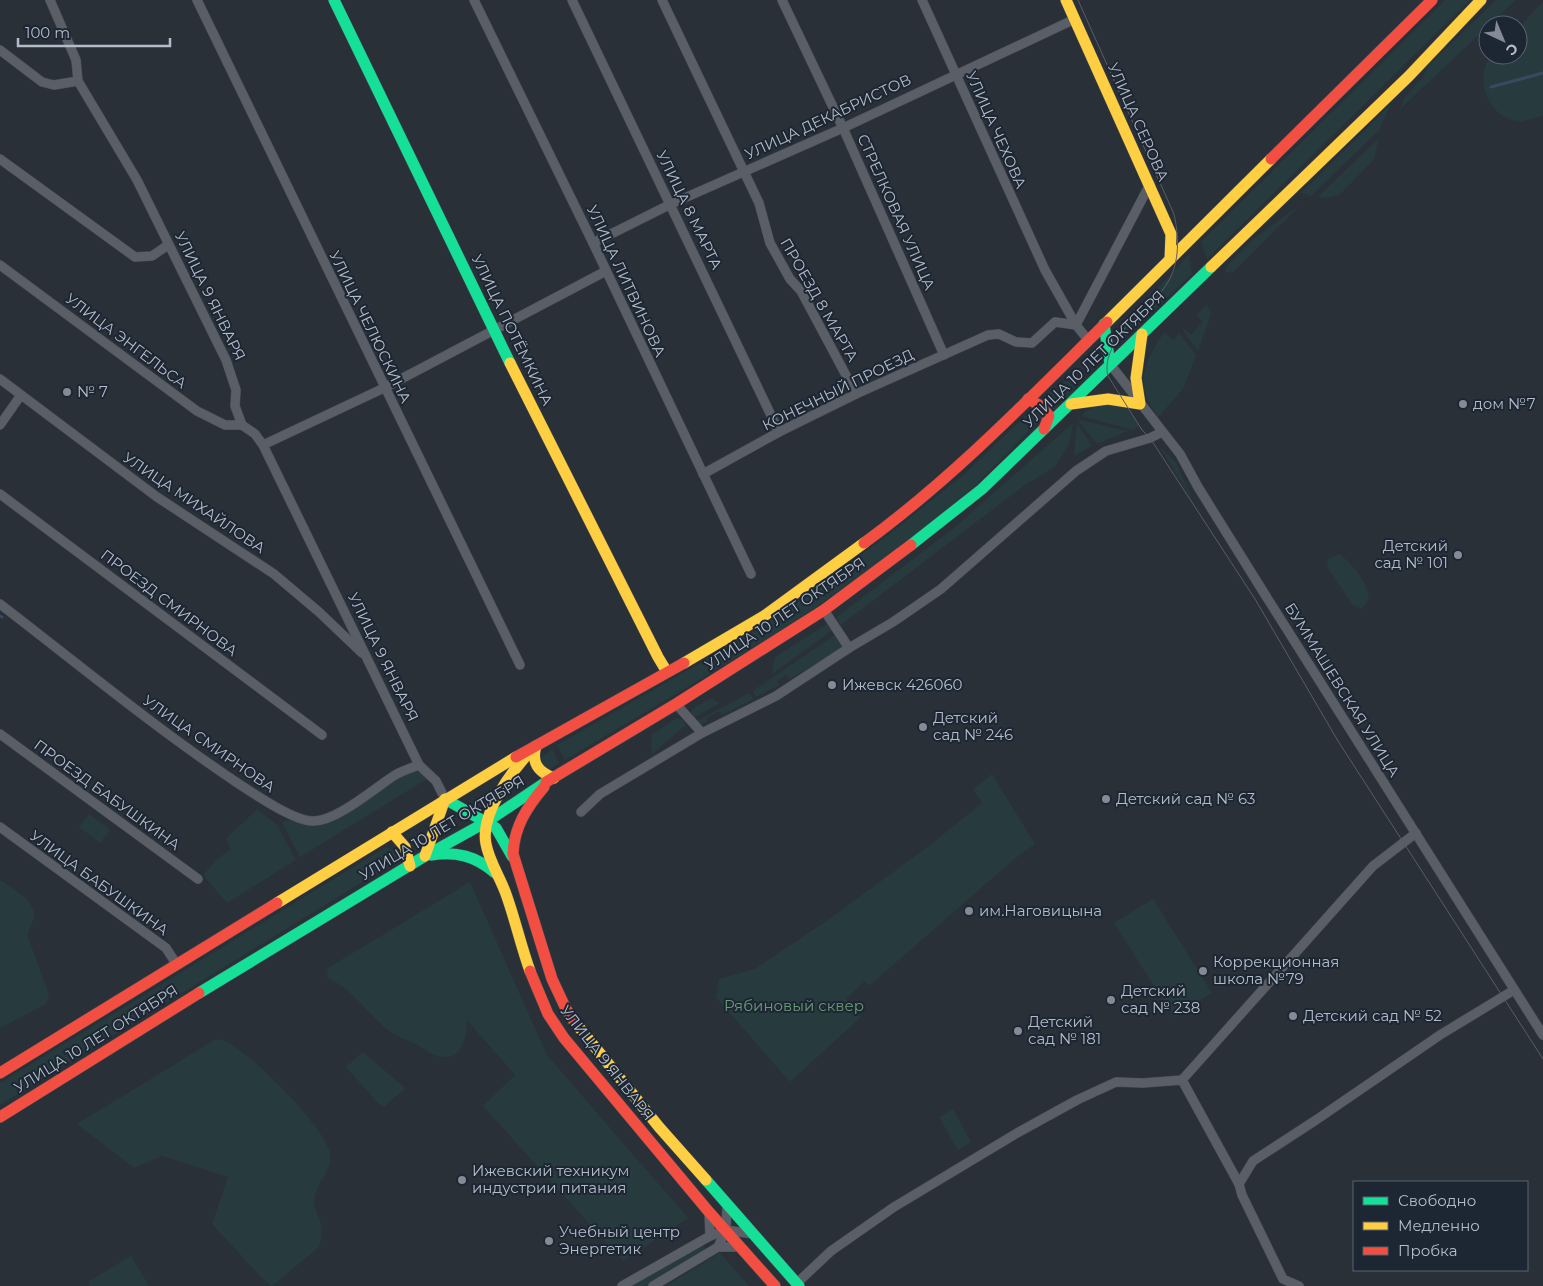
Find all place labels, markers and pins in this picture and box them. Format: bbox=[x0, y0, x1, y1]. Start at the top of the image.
place label: № 7 bbox=[77, 382, 108, 401]
marker: № 7 bbox=[61, 386, 73, 398]
place label: дом №7 bbox=[1473, 394, 1536, 413]
marker: дом №7 bbox=[1457, 398, 1469, 410]
place label: Детский сад № 101 bbox=[1374, 536, 1448, 572]
marker: Детский сад № 101 bbox=[1452, 549, 1464, 561]
place label: Ижевск 426060 bbox=[842, 675, 963, 694]
marker: Ижевск 426060 bbox=[826, 679, 838, 691]
place label: Детский сад № 246 bbox=[933, 708, 1013, 744]
marker: Детский сад № 246 bbox=[917, 721, 929, 733]
place label: Детский сад № 63 bbox=[1116, 789, 1256, 808]
marker: Детский сад № 63 bbox=[1100, 793, 1112, 805]
place label: им.Наговицына bbox=[979, 901, 1102, 920]
marker: им.Наговицына bbox=[963, 905, 975, 917]
place label: Коррекционная школа №79 bbox=[1213, 952, 1339, 988]
marker: Коррекционная школа №79 bbox=[1197, 965, 1209, 977]
place label: Детский сад № 238 bbox=[1121, 981, 1200, 1017]
marker: Детский сад № 238 bbox=[1105, 994, 1117, 1006]
place label: Детский сад № 52 bbox=[1303, 1006, 1442, 1025]
marker: Детский сад № 52 bbox=[1287, 1010, 1299, 1022]
place label: Детский сад № 181 bbox=[1028, 1012, 1101, 1048]
marker: Детский сад № 181 bbox=[1012, 1025, 1024, 1037]
place label: Ижевский техникум индустрии питания bbox=[472, 1161, 629, 1197]
marker: Ижевский техникум индустрии питания bbox=[456, 1174, 468, 1186]
place label: Учебный центр Энергетик bbox=[559, 1222, 680, 1258]
marker: Учебный центр Энергетик bbox=[543, 1235, 555, 1247]

